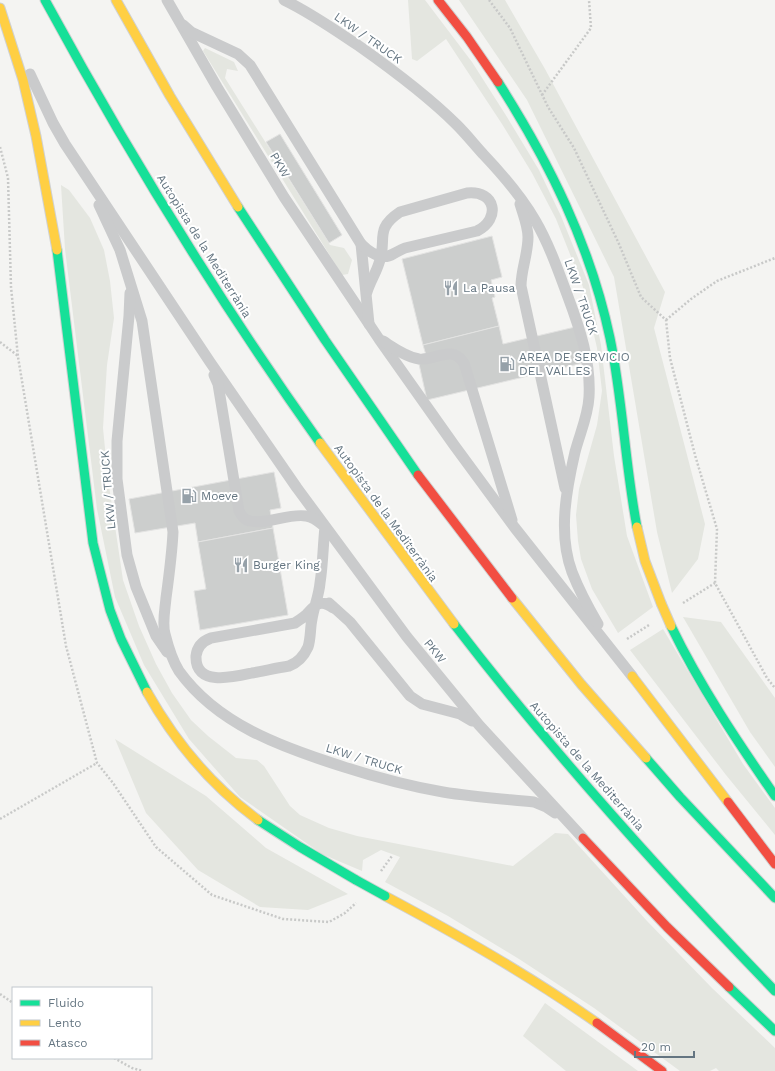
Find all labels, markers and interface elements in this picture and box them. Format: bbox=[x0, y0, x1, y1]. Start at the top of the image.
street label: LKW / TRUCK bbox=[332, 10, 405, 67]
street label: PKW bbox=[267, 150, 293, 180]
street label: Autopista de la Mediterrània bbox=[154, 172, 254, 320]
street label: LKW / TRUCK bbox=[561, 257, 601, 337]
restaurant icon: La Pausa bbox=[442, 279, 460, 297]
place label: La Pausa bbox=[463, 281, 516, 295]
place label: AREA DE SERVICIO DEL VALLES bbox=[519, 350, 630, 378]
fuel station icon: AREA DE SERVICIO DEL VALLES bbox=[498, 355, 516, 373]
street label: Autopista de la Mediterrània bbox=[331, 442, 441, 585]
street label: LKW / TRUCK bbox=[98, 450, 118, 530]
fuel station icon: Moeve bbox=[180, 487, 198, 505]
place label: Moeve bbox=[201, 489, 238, 503]
restaurant icon: Burger King bbox=[232, 556, 250, 574]
place label: Burger King bbox=[253, 558, 320, 572]
street label: PKW bbox=[421, 636, 449, 666]
street label: Autopista de la Mediterrània bbox=[527, 699, 647, 834]
street label: LKW / TRUCK bbox=[324, 741, 404, 777]
legend bbox=[12, 987, 152, 1059]
text: Fluido bbox=[48, 996, 84, 1010]
text: Lento bbox=[48, 1016, 82, 1030]
scale bar bbox=[635, 1033, 694, 1059]
text: Atasco bbox=[48, 1036, 88, 1050]
text: 20 m bbox=[641, 1040, 671, 1054]

